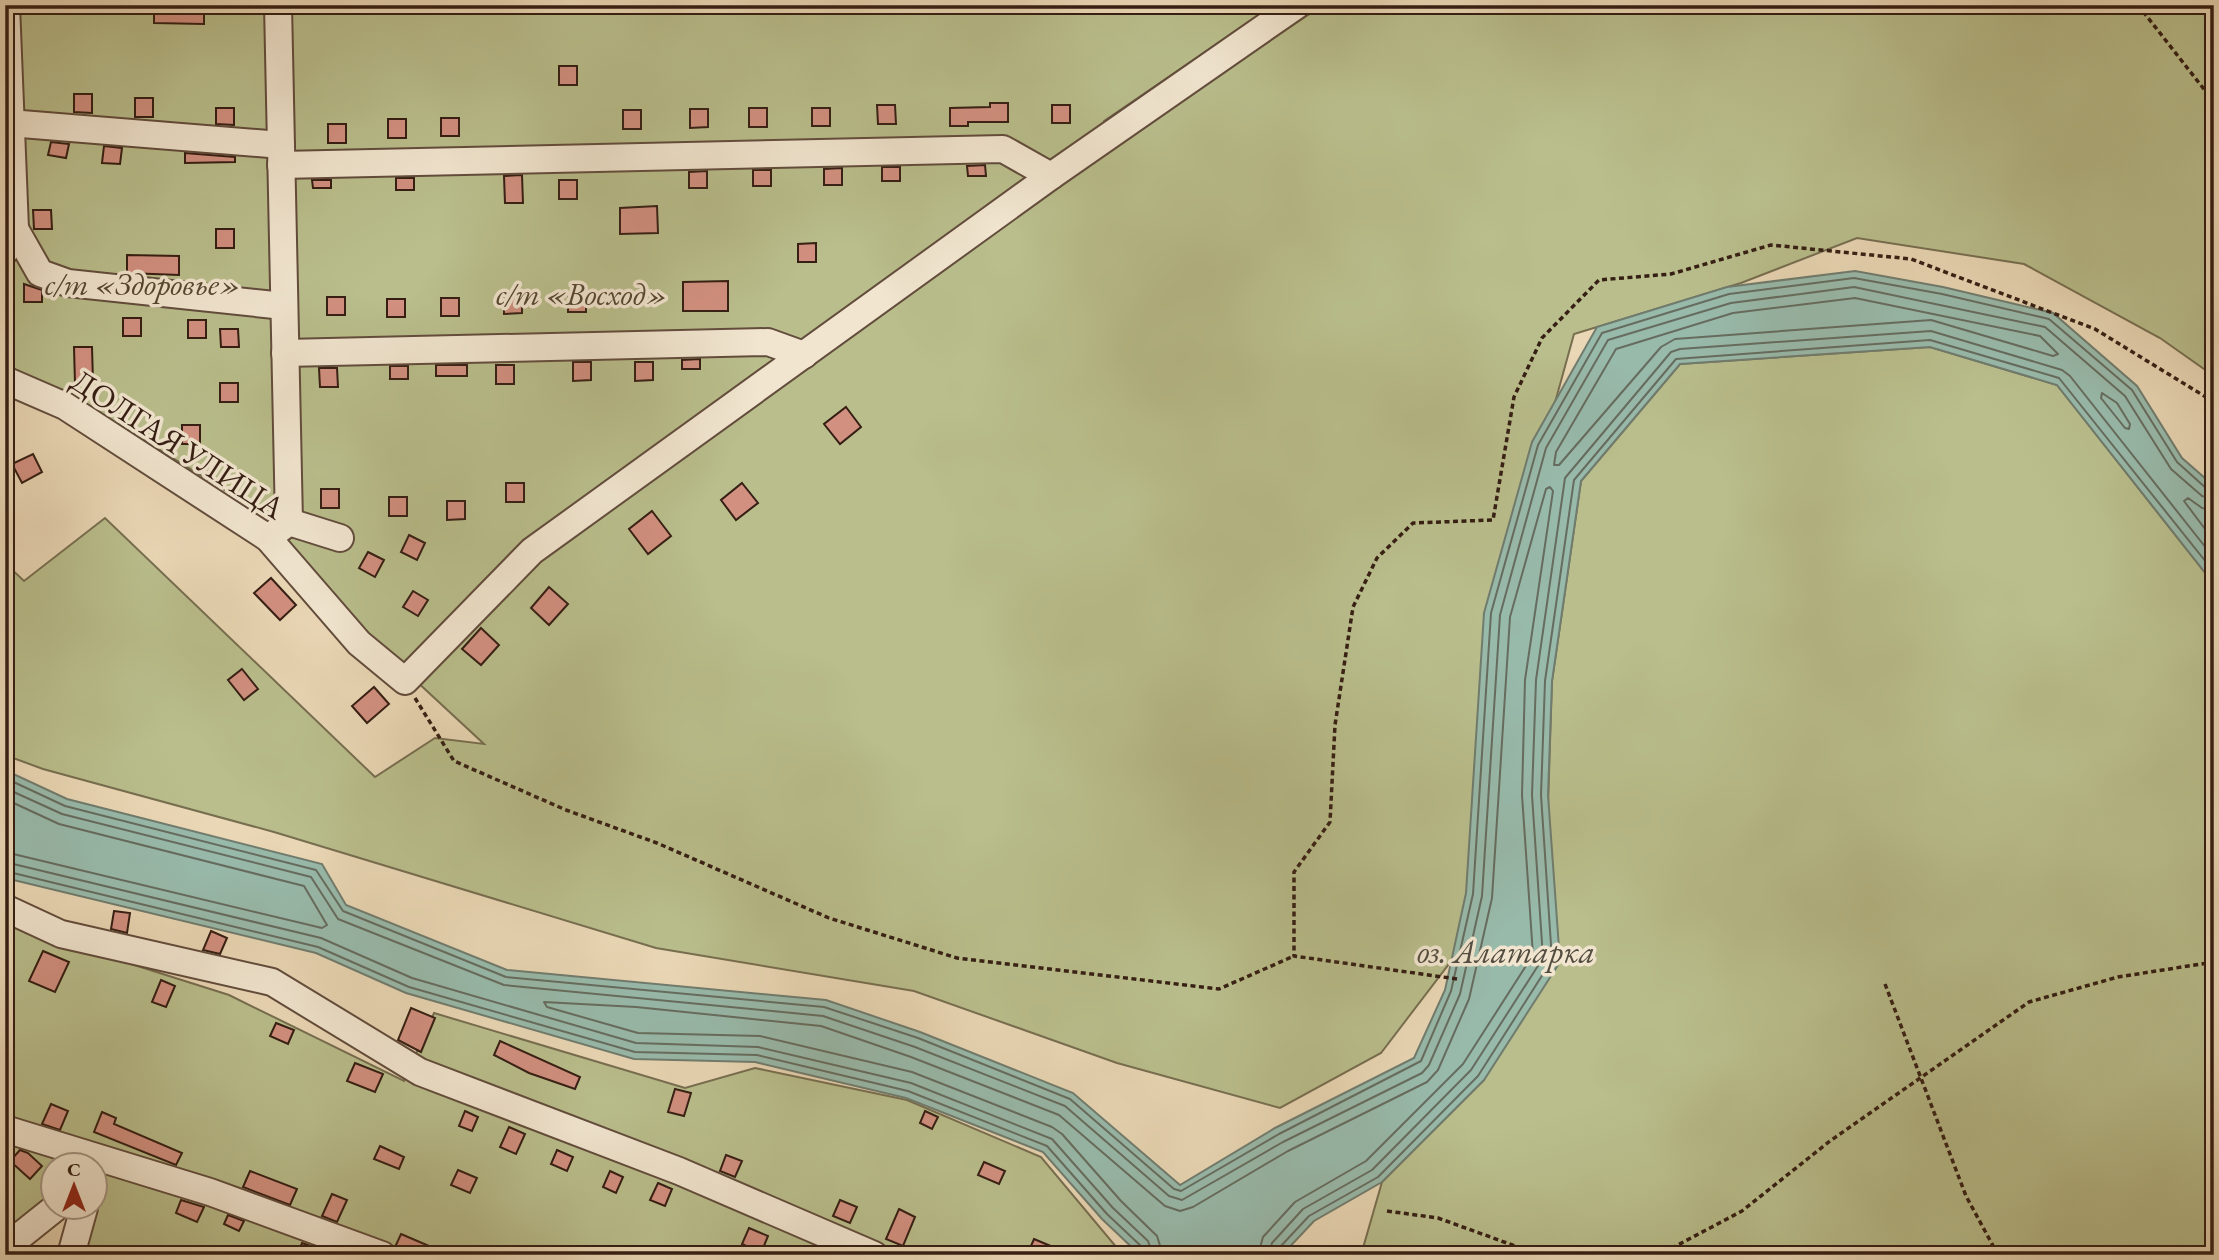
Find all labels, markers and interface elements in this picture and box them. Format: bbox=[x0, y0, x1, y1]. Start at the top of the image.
park label: с/т «Здоровье» bbox=[45, 263, 241, 305]
park label: с/т «Восход» bbox=[496, 273, 668, 315]
street label: ДОЛГАЯ УЛИЦА bbox=[63, 359, 293, 529]
water label: оз. Алатарка bbox=[1417, 930, 1595, 973]
north arrow bbox=[38, 1152, 108, 1222]
text: С bbox=[67, 1157, 81, 1182]

